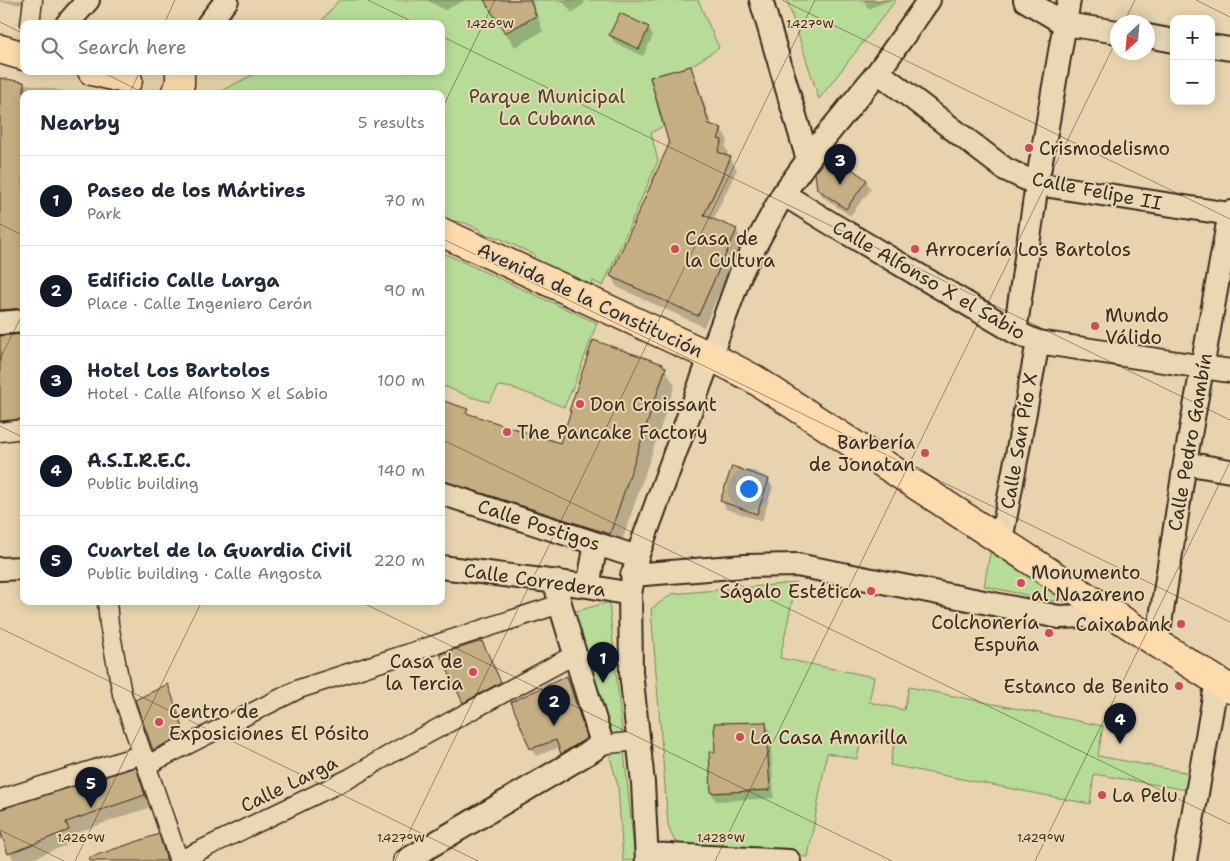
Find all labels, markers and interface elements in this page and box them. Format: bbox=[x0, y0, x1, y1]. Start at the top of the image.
north arrow bbox=[1110, 15, 1155, 60]
map controls bbox=[1170, 15, 1215, 105]
button: + bbox=[1170, 15, 1215, 60]
text: 1.426°W bbox=[466, 16, 514, 32]
text: 1.427°W bbox=[786, 16, 834, 32]
search box bbox=[20, 20, 445, 75]
icon: search bbox=[38, 34, 66, 62]
text: Search here bbox=[78, 35, 187, 60]
button: − bbox=[1170, 60, 1215, 105]
park label: Parque Municipal La Cubana bbox=[469, 84, 626, 131]
text: Nearby bbox=[40, 109, 120, 137]
text: 5 results bbox=[358, 112, 425, 133]
place label: Crismodelismo bbox=[1039, 136, 1170, 161]
marker: Crismodelismo bbox=[1023, 142, 1035, 154]
pin: 3 bbox=[824, 144, 856, 185]
street label: Calle Felipe II bbox=[1030, 166, 1164, 216]
text: Paseo de los Mártires bbox=[87, 178, 305, 203]
text: 1 bbox=[52, 190, 60, 211]
text: 70 m bbox=[384, 190, 425, 211]
text: Park bbox=[87, 203, 121, 224]
street label: Calle Alfonso X el Sabio bbox=[828, 215, 1030, 345]
place label: Casa de la Cultura bbox=[685, 226, 775, 273]
street label: Avenida de la Constitución bbox=[473, 237, 707, 363]
place label: Arrocería Los Bartolos bbox=[925, 237, 1131, 262]
marker: Casa de la Cultura bbox=[669, 243, 681, 255]
marker: Arrocería Los Bartolos bbox=[909, 243, 921, 255]
text: Edificio Calle Larga bbox=[87, 268, 279, 293]
text: 2 bbox=[50, 280, 62, 301]
text: 90 m bbox=[384, 280, 425, 301]
text: Place · Calle Ingeniero Cerón bbox=[87, 293, 312, 314]
place label: Mundo Válido bbox=[1105, 303, 1169, 350]
marker: Mundo Válido bbox=[1089, 320, 1101, 332]
street label: Calle Pedro Gambín bbox=[1162, 351, 1218, 533]
text: Hotel Los Bartolos bbox=[87, 358, 270, 383]
text: 3 bbox=[50, 370, 62, 391]
text: 100 m bbox=[377, 370, 425, 391]
street label: Calle San Pío X bbox=[995, 371, 1043, 511]
text: Hotel · Calle Alfonso X el Sabio bbox=[87, 383, 328, 404]
place label: Don Croissant bbox=[590, 392, 717, 417]
marker: Don Croissant bbox=[574, 398, 586, 410]
place label: The Pancake Factory bbox=[517, 420, 708, 445]
marker: The Pancake Factory bbox=[501, 426, 513, 438]
place label: Barbería de Jonatan bbox=[809, 430, 915, 477]
marker: Barbería de Jonatan bbox=[919, 447, 931, 459]
text: A.S.I.R.E.C. bbox=[87, 448, 191, 473]
text: 4 bbox=[50, 460, 62, 481]
text: 140 m bbox=[378, 460, 425, 481]
text: Public building bbox=[87, 473, 199, 494]
your location bbox=[736, 476, 762, 502]
street label: Calle Postigos bbox=[474, 493, 604, 557]
text: Cuartel de la Guardia Civil bbox=[87, 538, 352, 563]
text: 5 bbox=[51, 550, 61, 571]
text: 220 m bbox=[373, 550, 425, 571]
street label: Calle Corredera bbox=[463, 558, 608, 602]
place label: Monumento al Nazareno bbox=[1031, 560, 1145, 607]
text: Public building · Calle Angosta bbox=[87, 563, 322, 584]
marker: Monumento al Nazareno bbox=[1015, 577, 1027, 589]
place label: Ságalo Estética bbox=[719, 579, 861, 604]
marker: Ságalo Estética bbox=[865, 585, 877, 597]
place label: Colchonería Espuña bbox=[931, 610, 1039, 657]
place label: Caixabank bbox=[1076, 612, 1171, 637]
marker: Caixabank bbox=[1175, 618, 1187, 630]
marker: Colchonería Espuña bbox=[1043, 627, 1055, 639]
pin: 1 bbox=[587, 642, 619, 683]
place label: Casa de la Tercia bbox=[385, 649, 463, 696]
marker: Casa de la Tercia bbox=[467, 666, 479, 678]
place label: Estanco de Benito bbox=[1004, 674, 1169, 699]
marker: Estanco de Benito bbox=[1173, 680, 1185, 692]
pin: 2 bbox=[538, 685, 570, 726]
place label: Centro de Exposiciones El Pósito bbox=[169, 699, 369, 746]
pin: 4 bbox=[1104, 703, 1136, 744]
marker: Centro de Exposiciones El Pósito bbox=[153, 716, 165, 728]
place label: La Casa Amarilla bbox=[750, 725, 908, 750]
marker: La Casa Amarilla bbox=[734, 731, 746, 743]
street label: Calle Larga bbox=[236, 750, 342, 818]
pin: 5 bbox=[75, 767, 107, 808]
place label: La Pelu bbox=[1112, 783, 1178, 808]
marker: La Pelu bbox=[1096, 789, 1108, 801]
text: 1.426°W bbox=[57, 830, 105, 846]
text: 1.427°W bbox=[377, 830, 425, 846]
text: 1.428°W bbox=[697, 830, 745, 846]
text: 1.429°W bbox=[1017, 830, 1065, 846]

